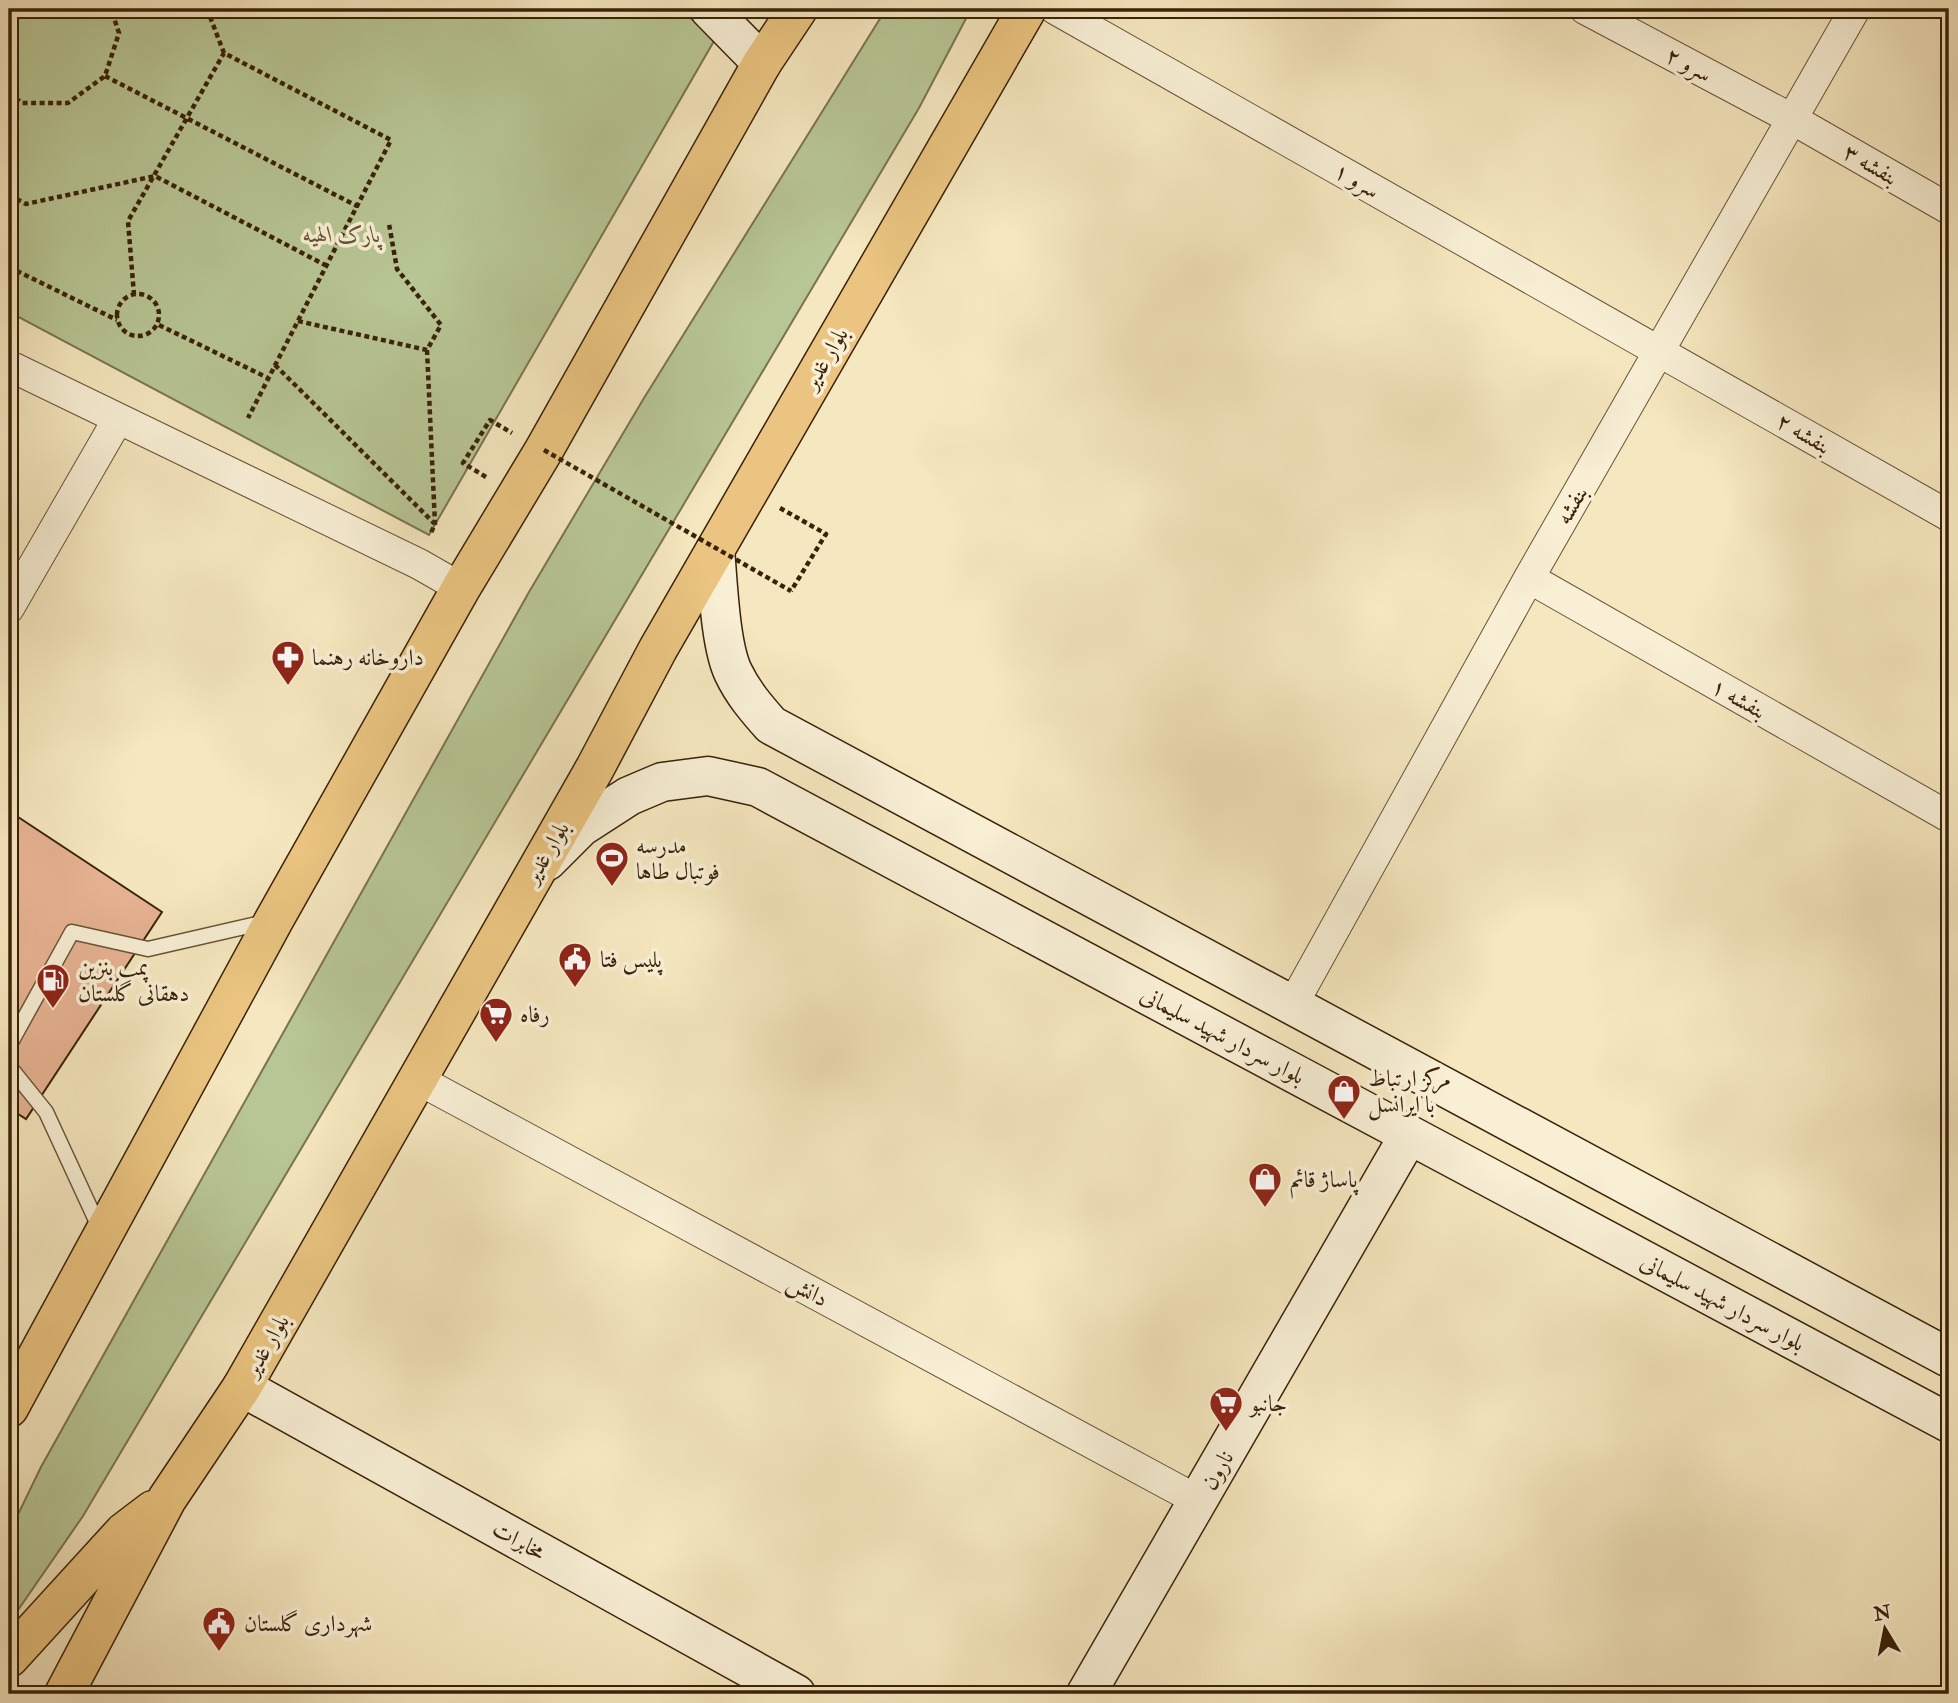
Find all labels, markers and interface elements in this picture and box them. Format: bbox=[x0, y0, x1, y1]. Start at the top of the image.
street label: سرو ۲ bbox=[1660, 40, 1717, 89]
street label: بنفشه ۳ bbox=[1838, 137, 1903, 192]
street label: سرو ۱ bbox=[1328, 156, 1385, 206]
park label: پارک الهیه bbox=[303, 220, 383, 251]
street label: بلوار غدیر bbox=[795, 322, 855, 396]
street label: بنفشه ۲ bbox=[1771, 406, 1836, 461]
street label: بنفشه bbox=[1549, 481, 1594, 530]
pharmacy icon: داروخانه رهنما bbox=[269, 638, 307, 687]
place label: داروخانه رهنما bbox=[312, 643, 424, 672]
street label: بنفشه ۱ bbox=[1706, 672, 1771, 725]
street label: بلوار غدیر bbox=[516, 816, 576, 890]
place label: مدرسه فوتبال طاها bbox=[636, 831, 720, 886]
sports icon: مدرسه فوتبال طاها bbox=[593, 839, 631, 888]
public building icon: پلیس فتا bbox=[556, 940, 594, 989]
place label: پلیس فتا bbox=[600, 945, 663, 976]
place label: پمپ بنزین دهقانی گلستان bbox=[78, 953, 189, 1008]
fuel station icon: پمپ بنزین دهقانی گلستان bbox=[34, 961, 72, 1010]
street label: بلوار سردار شهید سلیمانی bbox=[1135, 980, 1310, 1092]
supermarket icon: رفاه bbox=[477, 995, 515, 1044]
place label: رفاه bbox=[520, 1000, 550, 1029]
place label: مرکز ارتباط با ایرانسل bbox=[1368, 1064, 1451, 1121]
shop icon: مرکز ارتباط با ایرانسل bbox=[1325, 1072, 1363, 1121]
shop icon: پاساژ قائم bbox=[1246, 1160, 1284, 1209]
place label: پاساژ قائم bbox=[1290, 1165, 1359, 1199]
street label: بلوار سردار شهید سلیمانی bbox=[1635, 1247, 1810, 1359]
street label: دانش bbox=[782, 1268, 833, 1314]
street label: بلوار غدیر bbox=[236, 1309, 296, 1383]
supermarket icon: جانبو bbox=[1207, 1384, 1245, 1433]
place label: جانبو bbox=[1248, 1389, 1287, 1418]
street label: نارون bbox=[1195, 1445, 1240, 1495]
street label: مخابرات bbox=[487, 1514, 551, 1567]
north arrow bbox=[1850, 1594, 1920, 1664]
text: N bbox=[1871, 1600, 1894, 1627]
public building icon: شهرداری گلستان bbox=[200, 1604, 238, 1653]
place label: شهرداری گلستان bbox=[244, 1609, 372, 1638]

